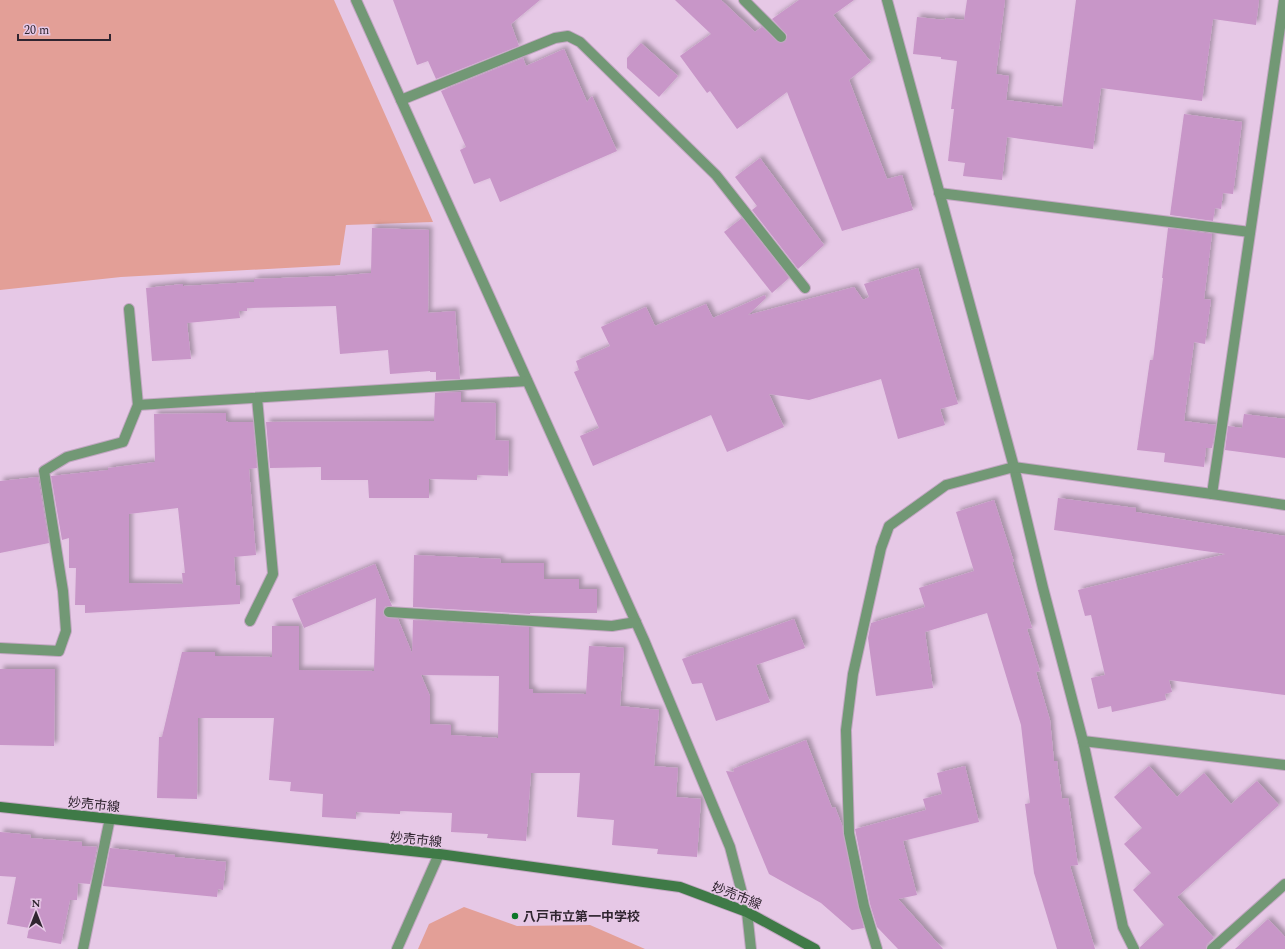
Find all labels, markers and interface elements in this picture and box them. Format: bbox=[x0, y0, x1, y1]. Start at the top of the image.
scale bar bbox=[18, 16, 110, 42]
text: 20 m bbox=[24, 21, 49, 40]
street label: 妙売市線 bbox=[67, 792, 121, 818]
street label: 妙売市線 bbox=[389, 827, 443, 853]
street label: 妙売市線 bbox=[709, 877, 764, 915]
north arrow bbox=[16, 893, 56, 933]
text: N bbox=[32, 895, 41, 912]
place label: 八戸市立第一中学校 bbox=[523, 907, 640, 927]
marker: 八戸市立第一中学校 bbox=[510, 911, 520, 921]

